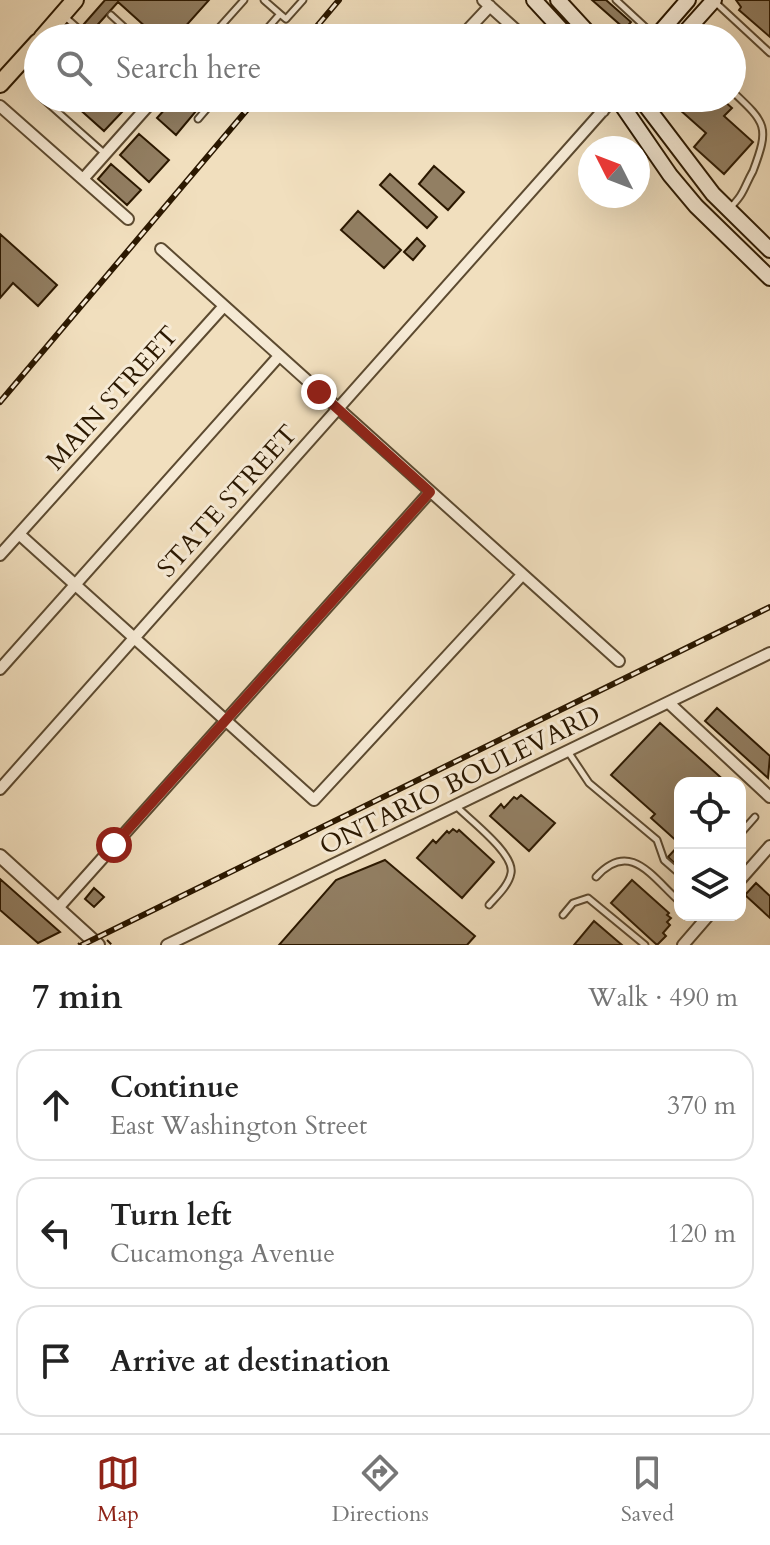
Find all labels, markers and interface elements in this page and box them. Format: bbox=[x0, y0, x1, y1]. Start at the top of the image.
search box bbox=[24, 24, 746, 112]
icon: search bbox=[52, 46, 96, 90]
text: Search here bbox=[116, 48, 261, 89]
north arrow bbox=[578, 136, 650, 208]
street label: MAIN STREET bbox=[38, 319, 186, 477]
route end bbox=[301, 374, 337, 410]
street label: STATE STREET bbox=[149, 417, 305, 585]
street label: ONTARIO BOULEVARD bbox=[314, 697, 606, 863]
map controls bbox=[674, 777, 746, 921]
button: locate bbox=[674, 777, 746, 849]
route start bbox=[96, 827, 132, 863]
button: layers bbox=[674, 849, 746, 921]
text: 7 min bbox=[32, 974, 123, 1020]
text: Walk · 490 m bbox=[588, 980, 738, 1015]
text: Continue bbox=[110, 1067, 239, 1108]
icon: ahead bbox=[34, 1083, 78, 1127]
text: 370 m bbox=[667, 1088, 736, 1123]
text: East Washington Street bbox=[110, 1108, 367, 1143]
text: Turn left bbox=[110, 1195, 232, 1236]
icon: left bbox=[34, 1211, 78, 1255]
text: 120 m bbox=[667, 1216, 736, 1251]
text: Cucamonga Avenue bbox=[110, 1236, 335, 1271]
icon: arrive bbox=[34, 1339, 78, 1383]
text: Arrive at destination bbox=[110, 1341, 390, 1382]
tab: Map bbox=[96, 1451, 140, 1529]
tab: Directions bbox=[332, 1451, 429, 1529]
tab: Saved bbox=[621, 1451, 674, 1529]

